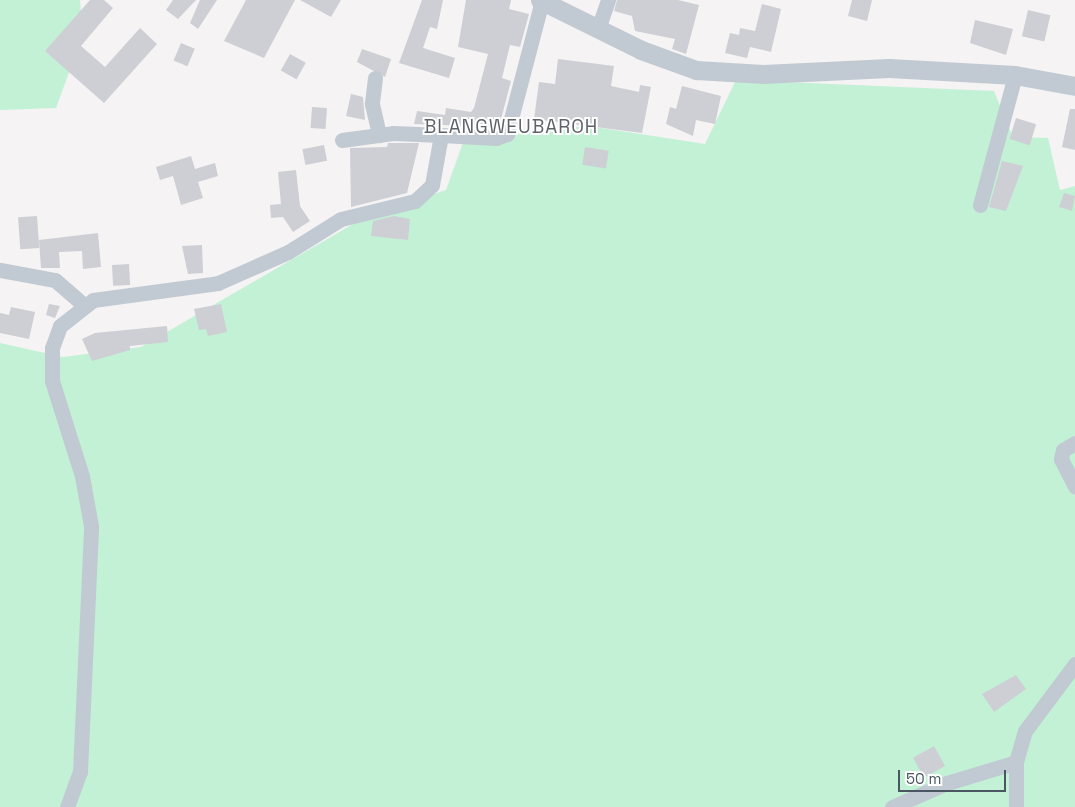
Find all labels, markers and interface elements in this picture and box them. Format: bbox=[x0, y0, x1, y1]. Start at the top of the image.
district label: BLANGWEUBAROH bbox=[422, 116, 600, 138]
scale bar bbox=[900, 760, 1008, 792]
text: 50 m bbox=[906, 769, 941, 788]

